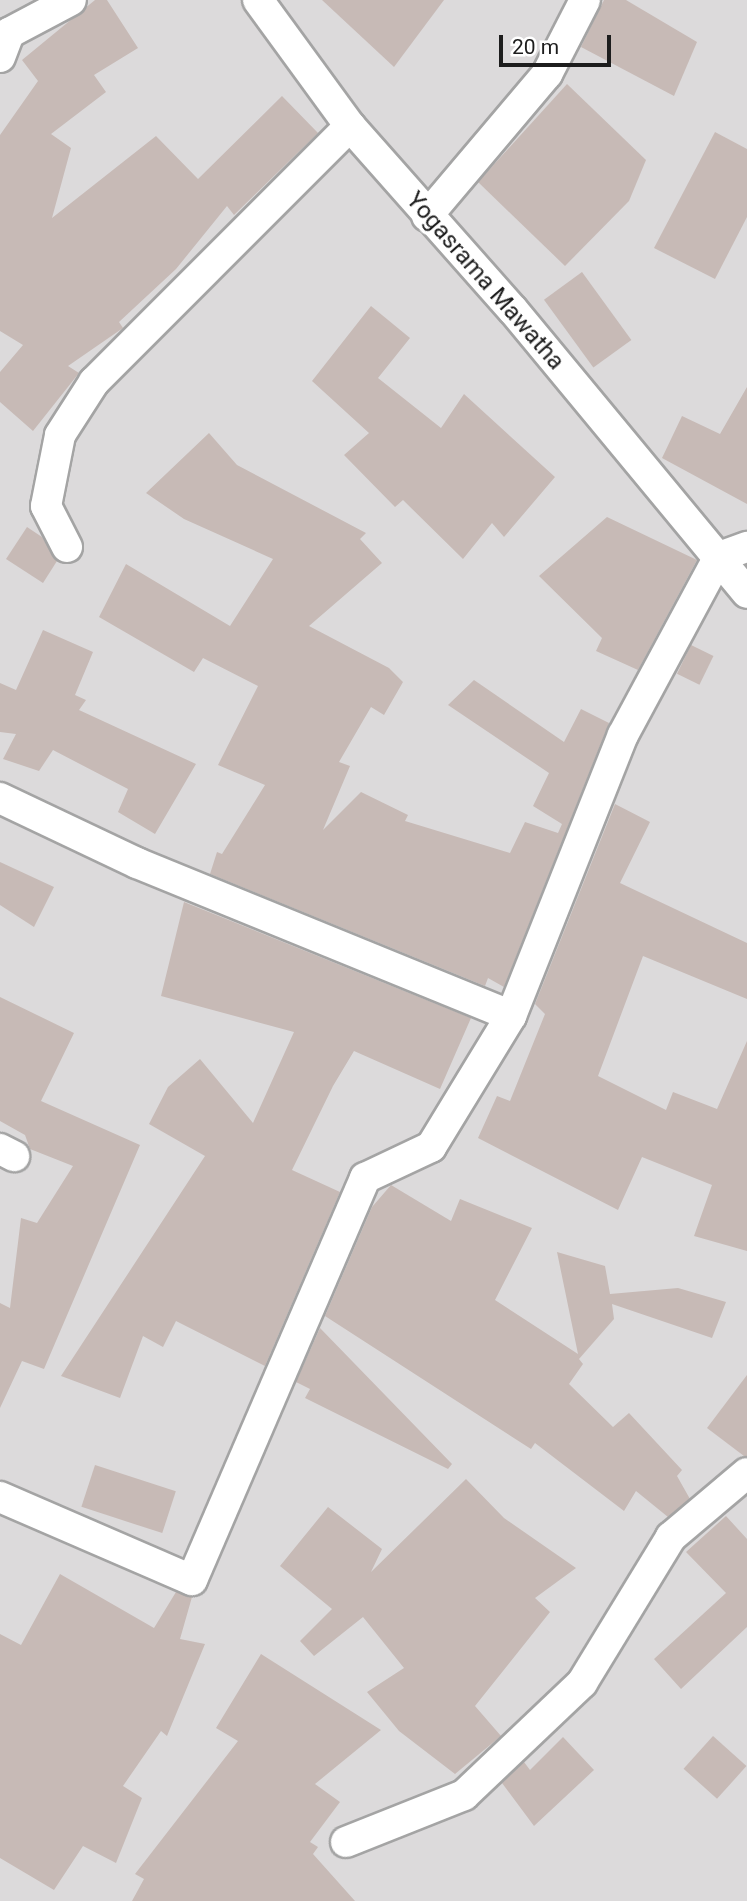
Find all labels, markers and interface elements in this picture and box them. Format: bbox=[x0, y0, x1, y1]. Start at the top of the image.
scale bar bbox=[502, 21, 614, 65]
text: 20 m bbox=[512, 35, 559, 59]
street label: Yogasrama Mawatha bbox=[400, 186, 570, 376]

